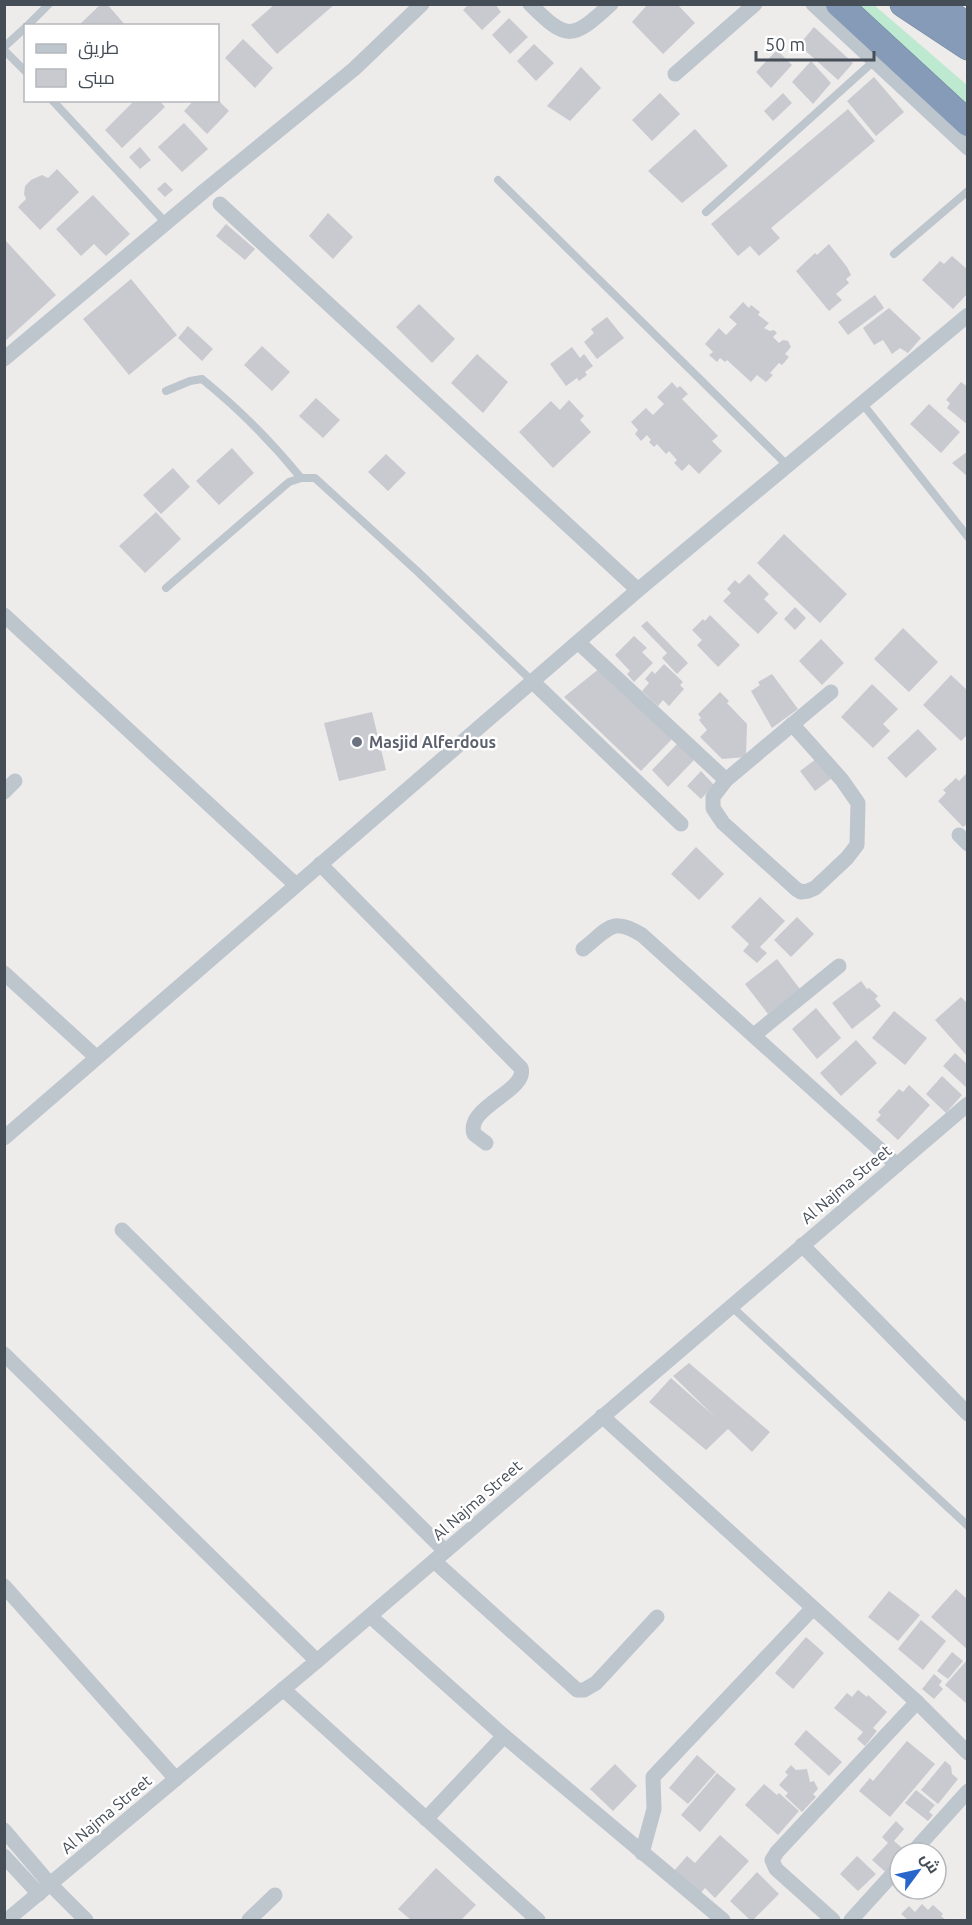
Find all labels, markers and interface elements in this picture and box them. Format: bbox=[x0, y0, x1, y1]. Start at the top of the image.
legend bbox=[24, 24, 219, 102]
scale bar bbox=[756, 24, 874, 62]
text: 50 m bbox=[765, 34, 805, 54]
text: طريق bbox=[78, 37, 119, 60]
text: مبنى bbox=[78, 67, 115, 89]
place label: Masjid Alferdous bbox=[369, 733, 496, 751]
marker: Masjid Alferdous bbox=[350, 735, 364, 749]
street label: Al Najma Street bbox=[797, 1141, 895, 1227]
street label: Al Najma Street bbox=[429, 1456, 526, 1544]
street label: Al Najma Street bbox=[57, 1771, 155, 1857]
north arrow bbox=[888, 1841, 948, 1901]
text: ش bbox=[917, 1849, 944, 1877]

